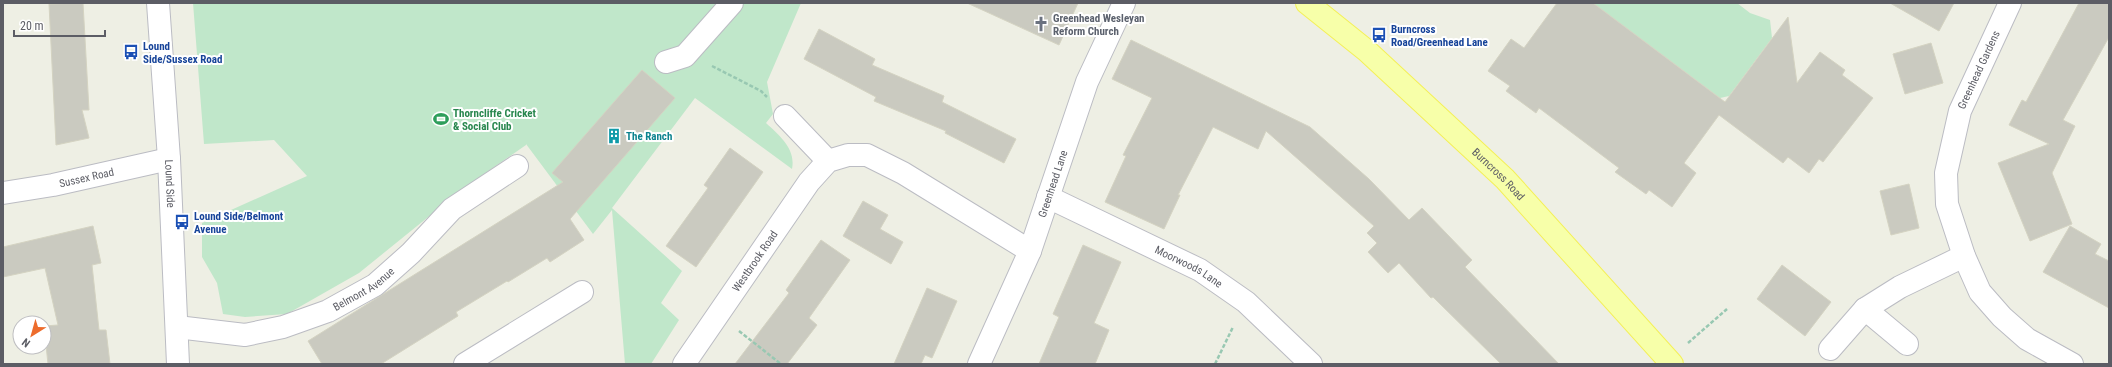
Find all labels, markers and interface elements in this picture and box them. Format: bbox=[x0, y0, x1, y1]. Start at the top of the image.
scale bar bbox=[14, 12, 105, 38]
place label: Greenhead Wesleyan Reform Church bbox=[1053, 12, 1145, 38]
church icon: Greenhead Wesleyan Reform Church bbox=[1032, 15, 1050, 33]
text: 20 m bbox=[20, 19, 44, 33]
place label: Burncross Road/Greenhead Lane bbox=[1391, 23, 1488, 49]
bus stop icon: Burncross Road/Greenhead Lane bbox=[1370, 26, 1388, 44]
street label: Greenhead Gardens bbox=[1955, 29, 2003, 111]
place label: Lound Side/Sussex Road bbox=[143, 40, 222, 66]
bus stop icon: Lound Side/Sussex Road bbox=[122, 43, 140, 61]
place label: Thorncliffe Cricket & Social Club bbox=[453, 107, 537, 133]
sports icon: Thorncliffe Cricket & Social Club bbox=[432, 110, 450, 128]
building icon: The Ranch bbox=[605, 127, 623, 145]
place label: The Ranch bbox=[626, 130, 672, 143]
street label: Burncross Road bbox=[1470, 145, 1527, 203]
street label: Greenhead Lane bbox=[1035, 148, 1070, 219]
street label: Lound Side bbox=[163, 159, 178, 208]
street label: Sussex Road bbox=[58, 165, 115, 190]
place label: Lound Side/Belmont Avenue bbox=[194, 210, 284, 236]
bus stop icon: Lound Side/Belmont Avenue bbox=[173, 213, 191, 231]
street label: Westbrook Road bbox=[729, 228, 780, 294]
street label: Moorwoods Lane bbox=[1153, 243, 1225, 290]
street label: Belmont Avenue bbox=[331, 265, 397, 313]
north arrow bbox=[12, 315, 52, 355]
text: N bbox=[19, 335, 33, 350]

